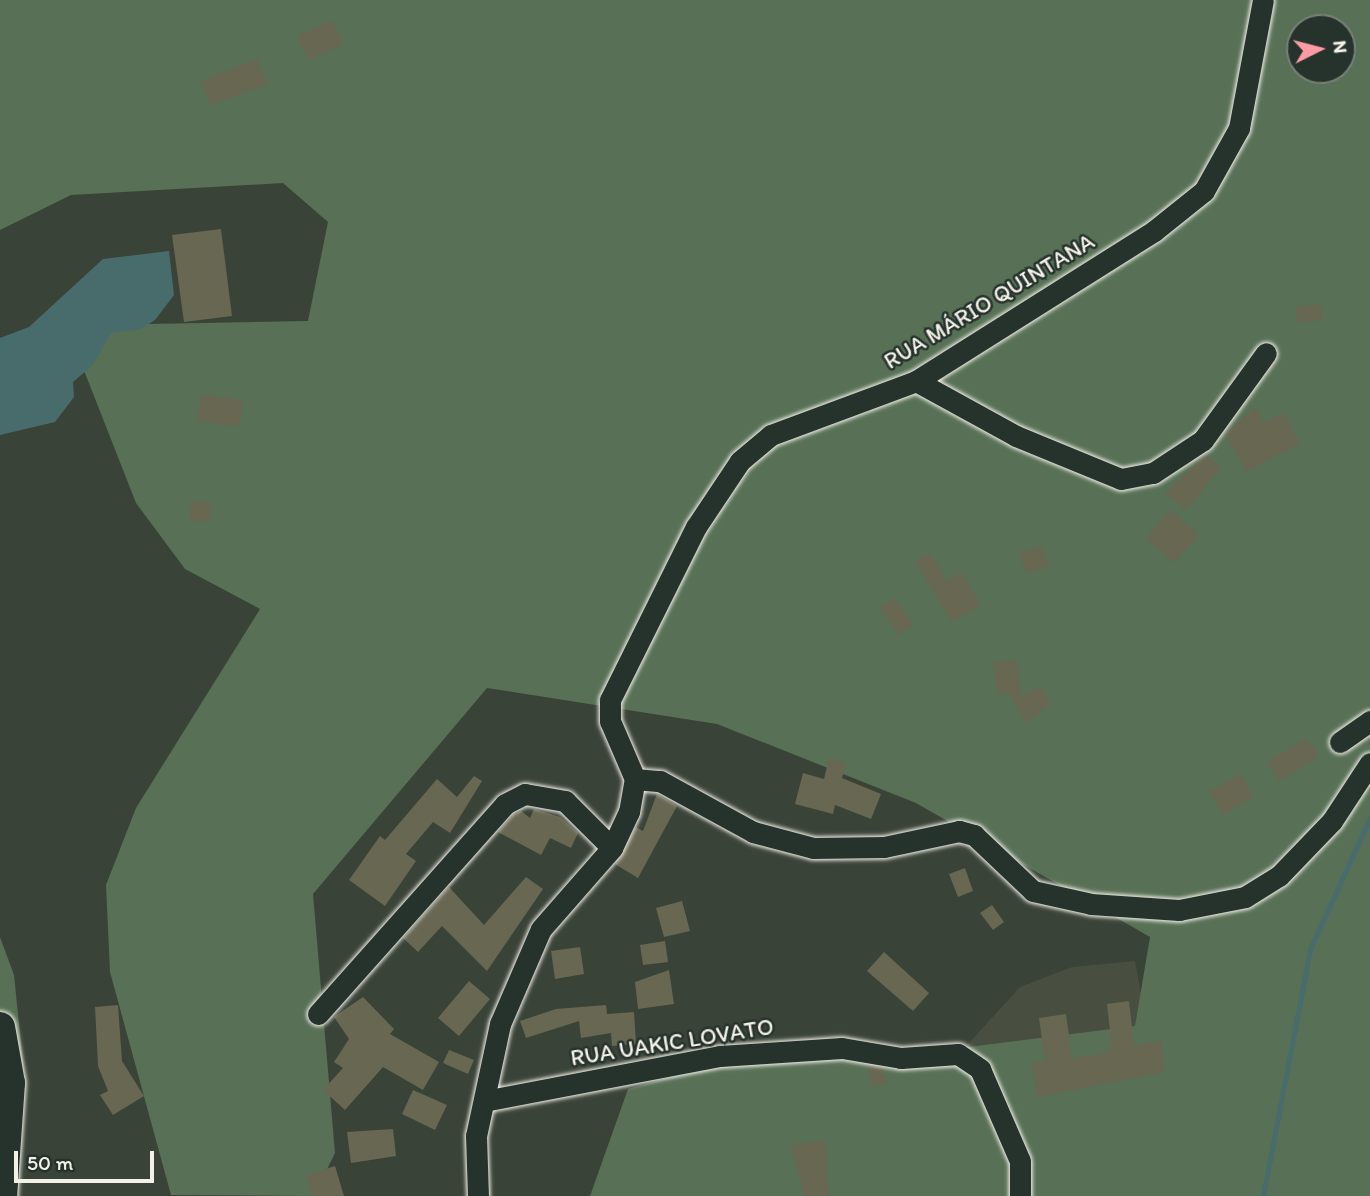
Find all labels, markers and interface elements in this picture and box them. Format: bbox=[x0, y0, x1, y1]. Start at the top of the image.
north arrow bbox=[1286, 14, 1356, 84]
text: N bbox=[1328, 39, 1352, 55]
street label: RUA MÁRIO QUINTANA bbox=[880, 228, 1098, 374]
street label: RUA UAKIC LOVATO bbox=[567, 1012, 777, 1072]
scale bar bbox=[18, 1136, 158, 1180]
text: 50 m bbox=[27, 1150, 73, 1175]

